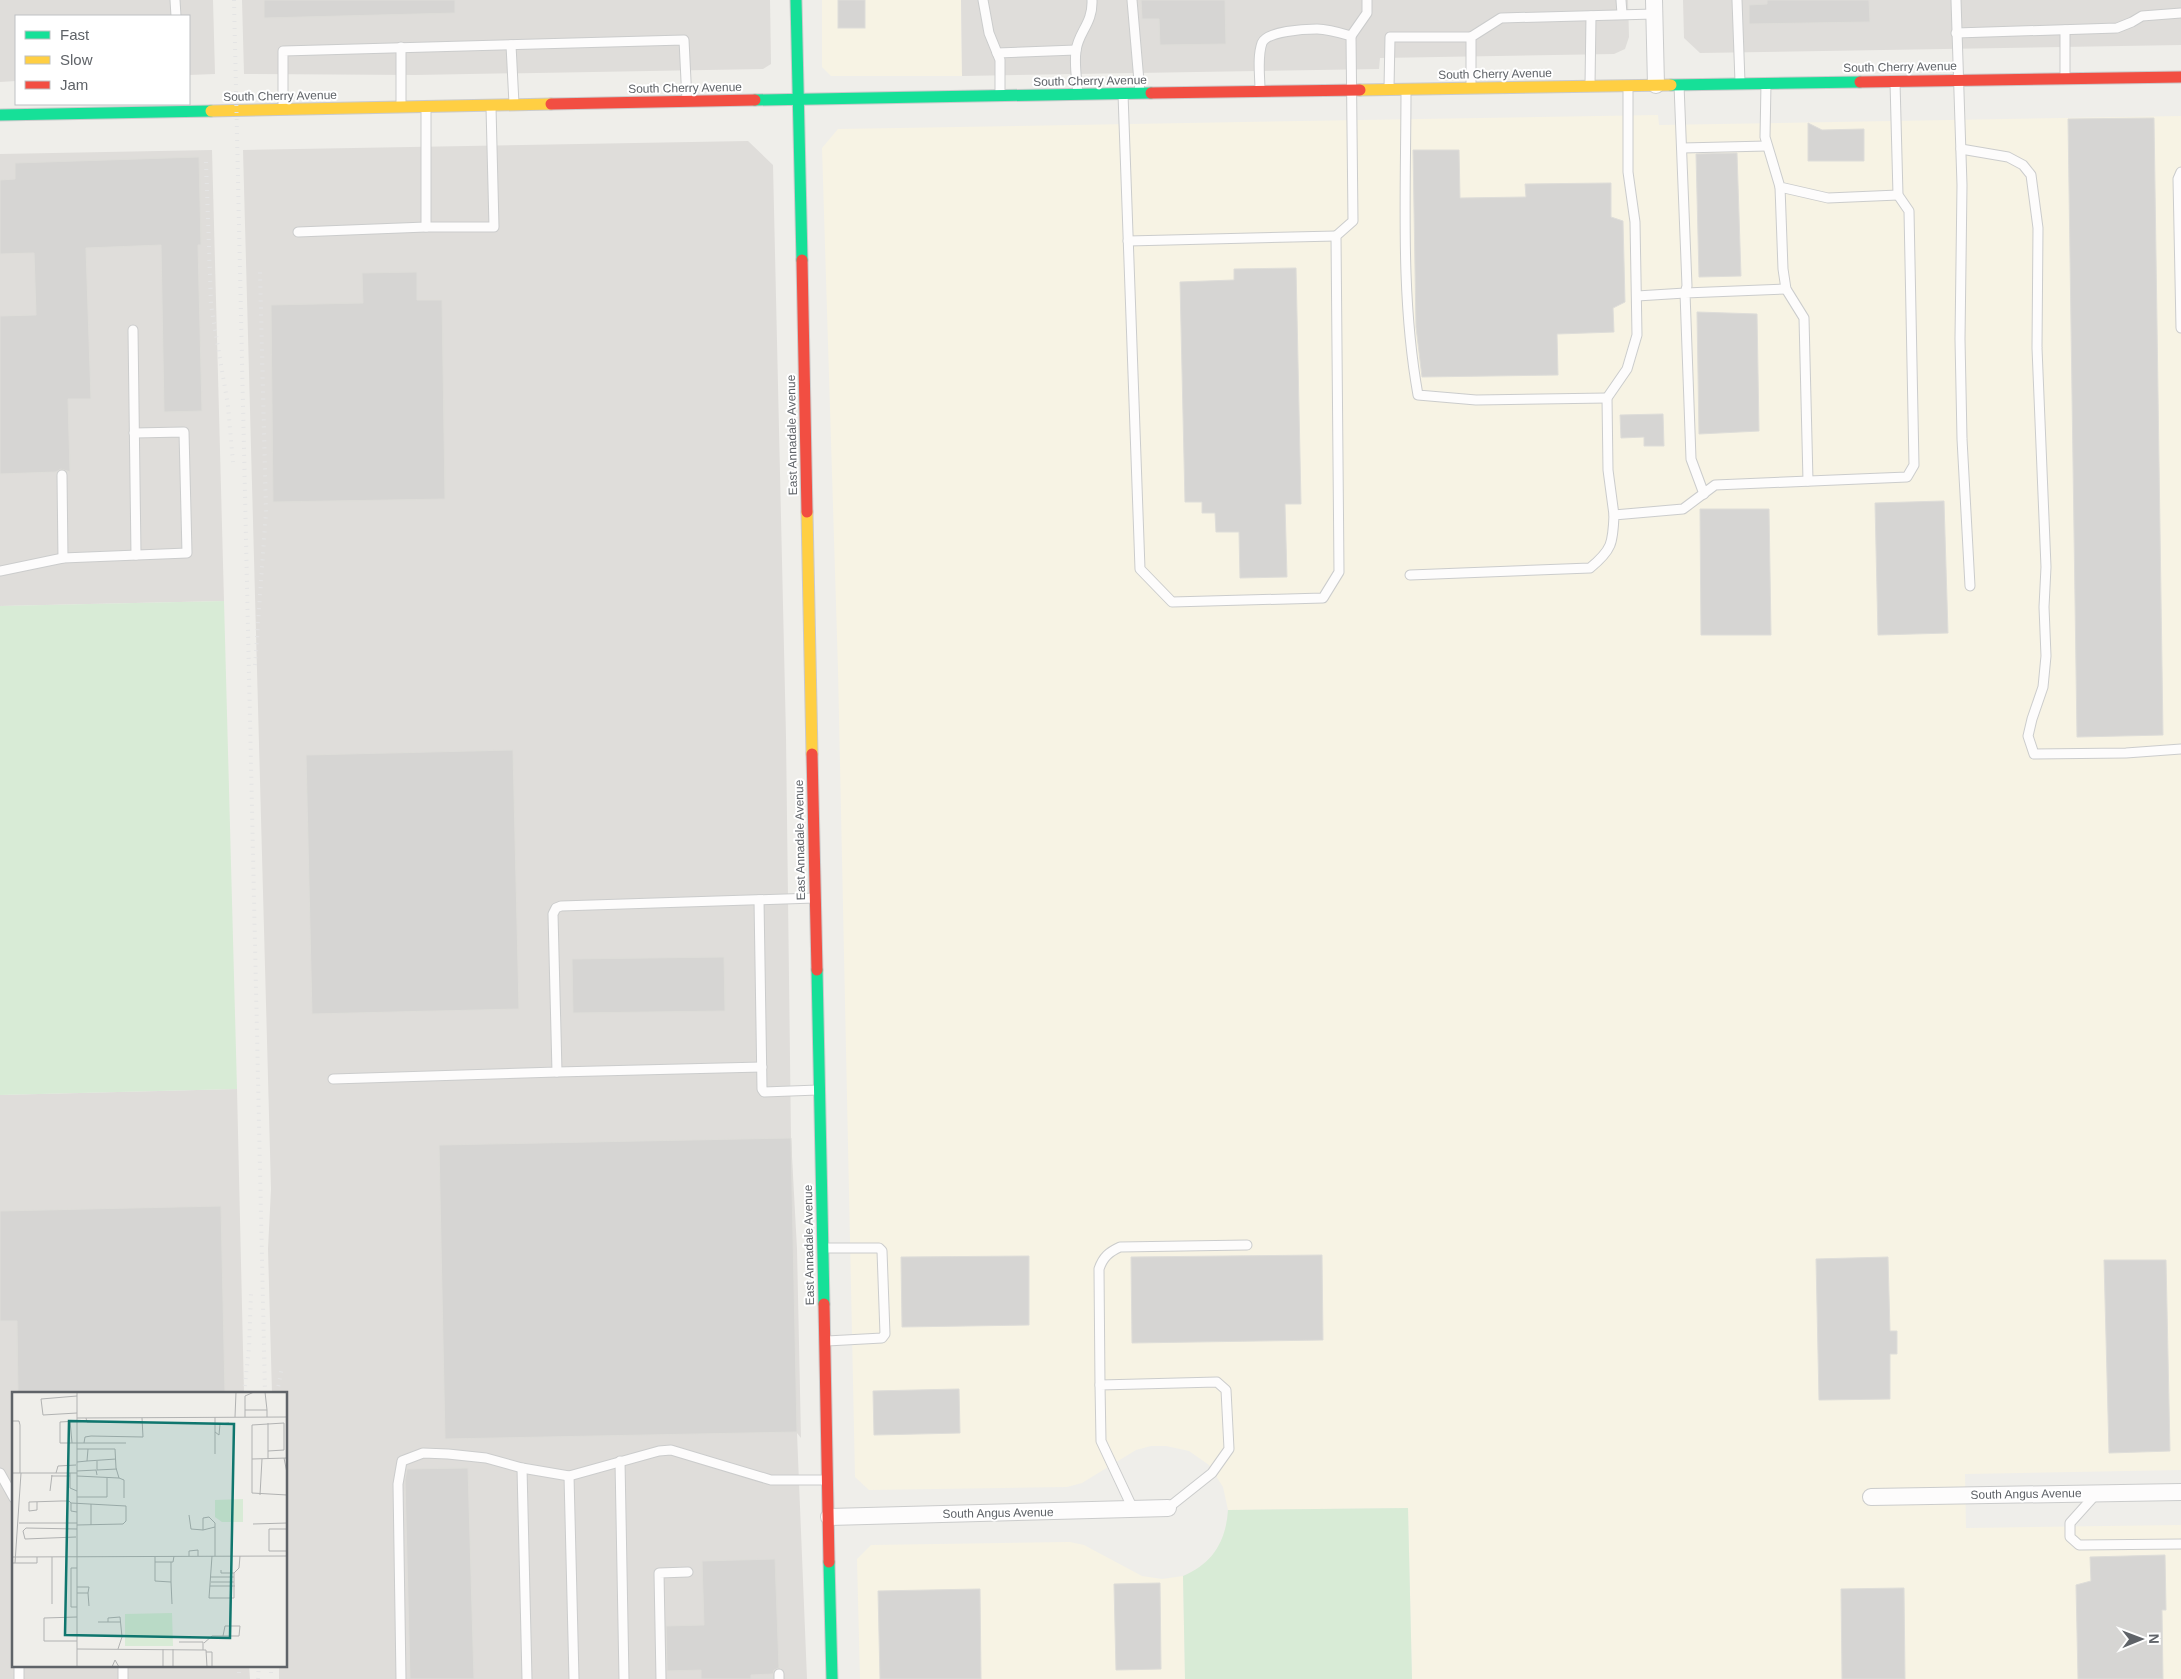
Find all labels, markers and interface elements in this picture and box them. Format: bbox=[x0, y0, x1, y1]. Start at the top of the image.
legend bbox=[15, 15, 190, 105]
text: Fast bbox=[60, 26, 90, 43]
text: Slow bbox=[60, 51, 93, 68]
street label: South Cherry Avenue bbox=[1843, 59, 1957, 75]
street label: South Cherry Avenue bbox=[1438, 66, 1552, 82]
street label: South Cherry Avenue bbox=[1033, 73, 1147, 89]
text: Jam bbox=[60, 76, 88, 93]
street label: South Cherry Avenue bbox=[628, 80, 742, 96]
street label: South Cherry Avenue bbox=[223, 88, 337, 104]
street label: East Annadale Avenue bbox=[784, 374, 800, 495]
street label: East Annadale Avenue bbox=[792, 779, 808, 900]
street label: East Annadale Avenue bbox=[801, 1184, 817, 1305]
inset map bbox=[12, 1392, 288, 1666]
street label: South Angus Avenue bbox=[1970, 1486, 2082, 1502]
street label: South Angus Avenue bbox=[942, 1505, 1054, 1521]
north arrow bbox=[2116, 1614, 2166, 1664]
text: N bbox=[2146, 1634, 2162, 1644]

